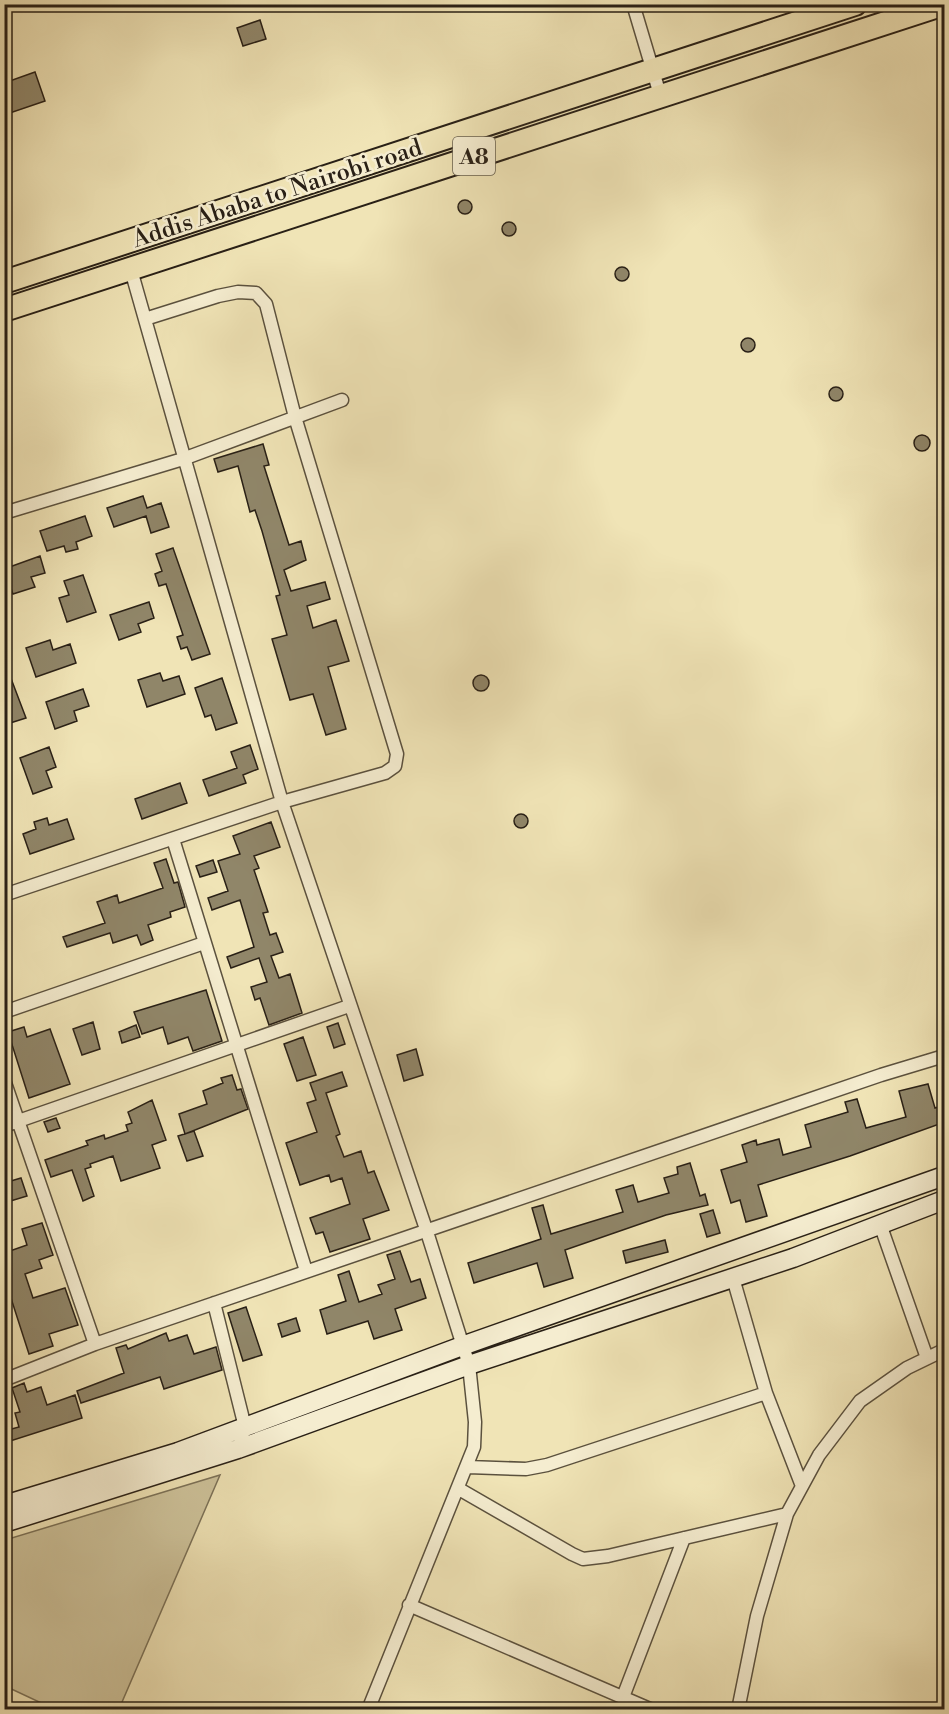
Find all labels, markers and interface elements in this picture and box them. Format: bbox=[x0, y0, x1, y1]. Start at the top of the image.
street label: Addis Ababa to Nairobi road bbox=[128, 133, 426, 255]
road number: A8 bbox=[453, 137, 495, 175]

